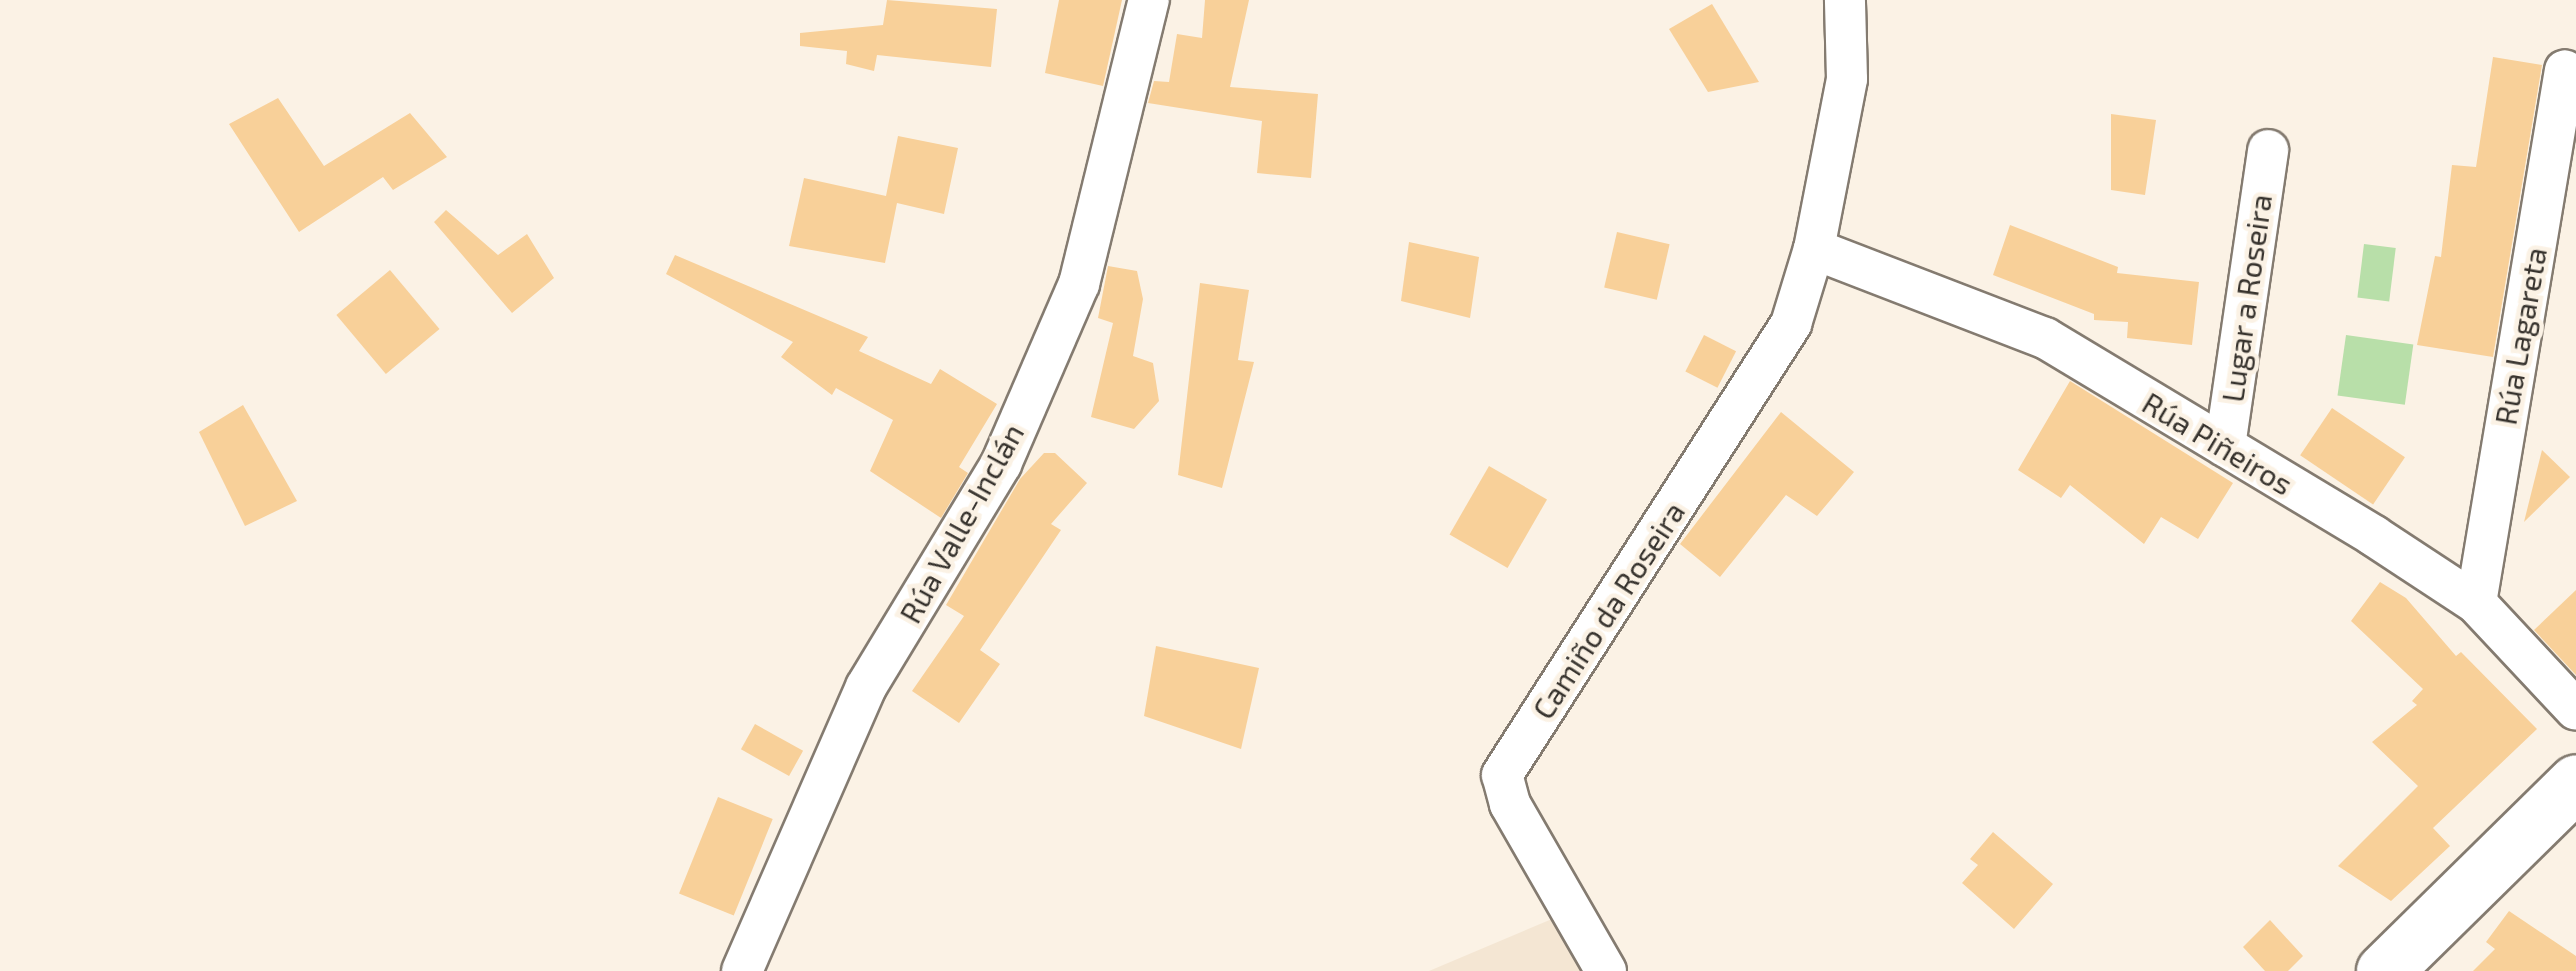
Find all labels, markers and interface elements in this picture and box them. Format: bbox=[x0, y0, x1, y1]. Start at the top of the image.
street label: Lugar a Roseira bbox=[2214, 191, 2278, 405]
street label: Rúa Lagareta bbox=[2487, 245, 2553, 427]
street label: Rúa Piñeiros bbox=[2136, 384, 2300, 502]
street label: Rúa Valle-Inclán bbox=[891, 417, 1031, 629]
street label: Camiño da Roseira bbox=[1524, 495, 1692, 725]

